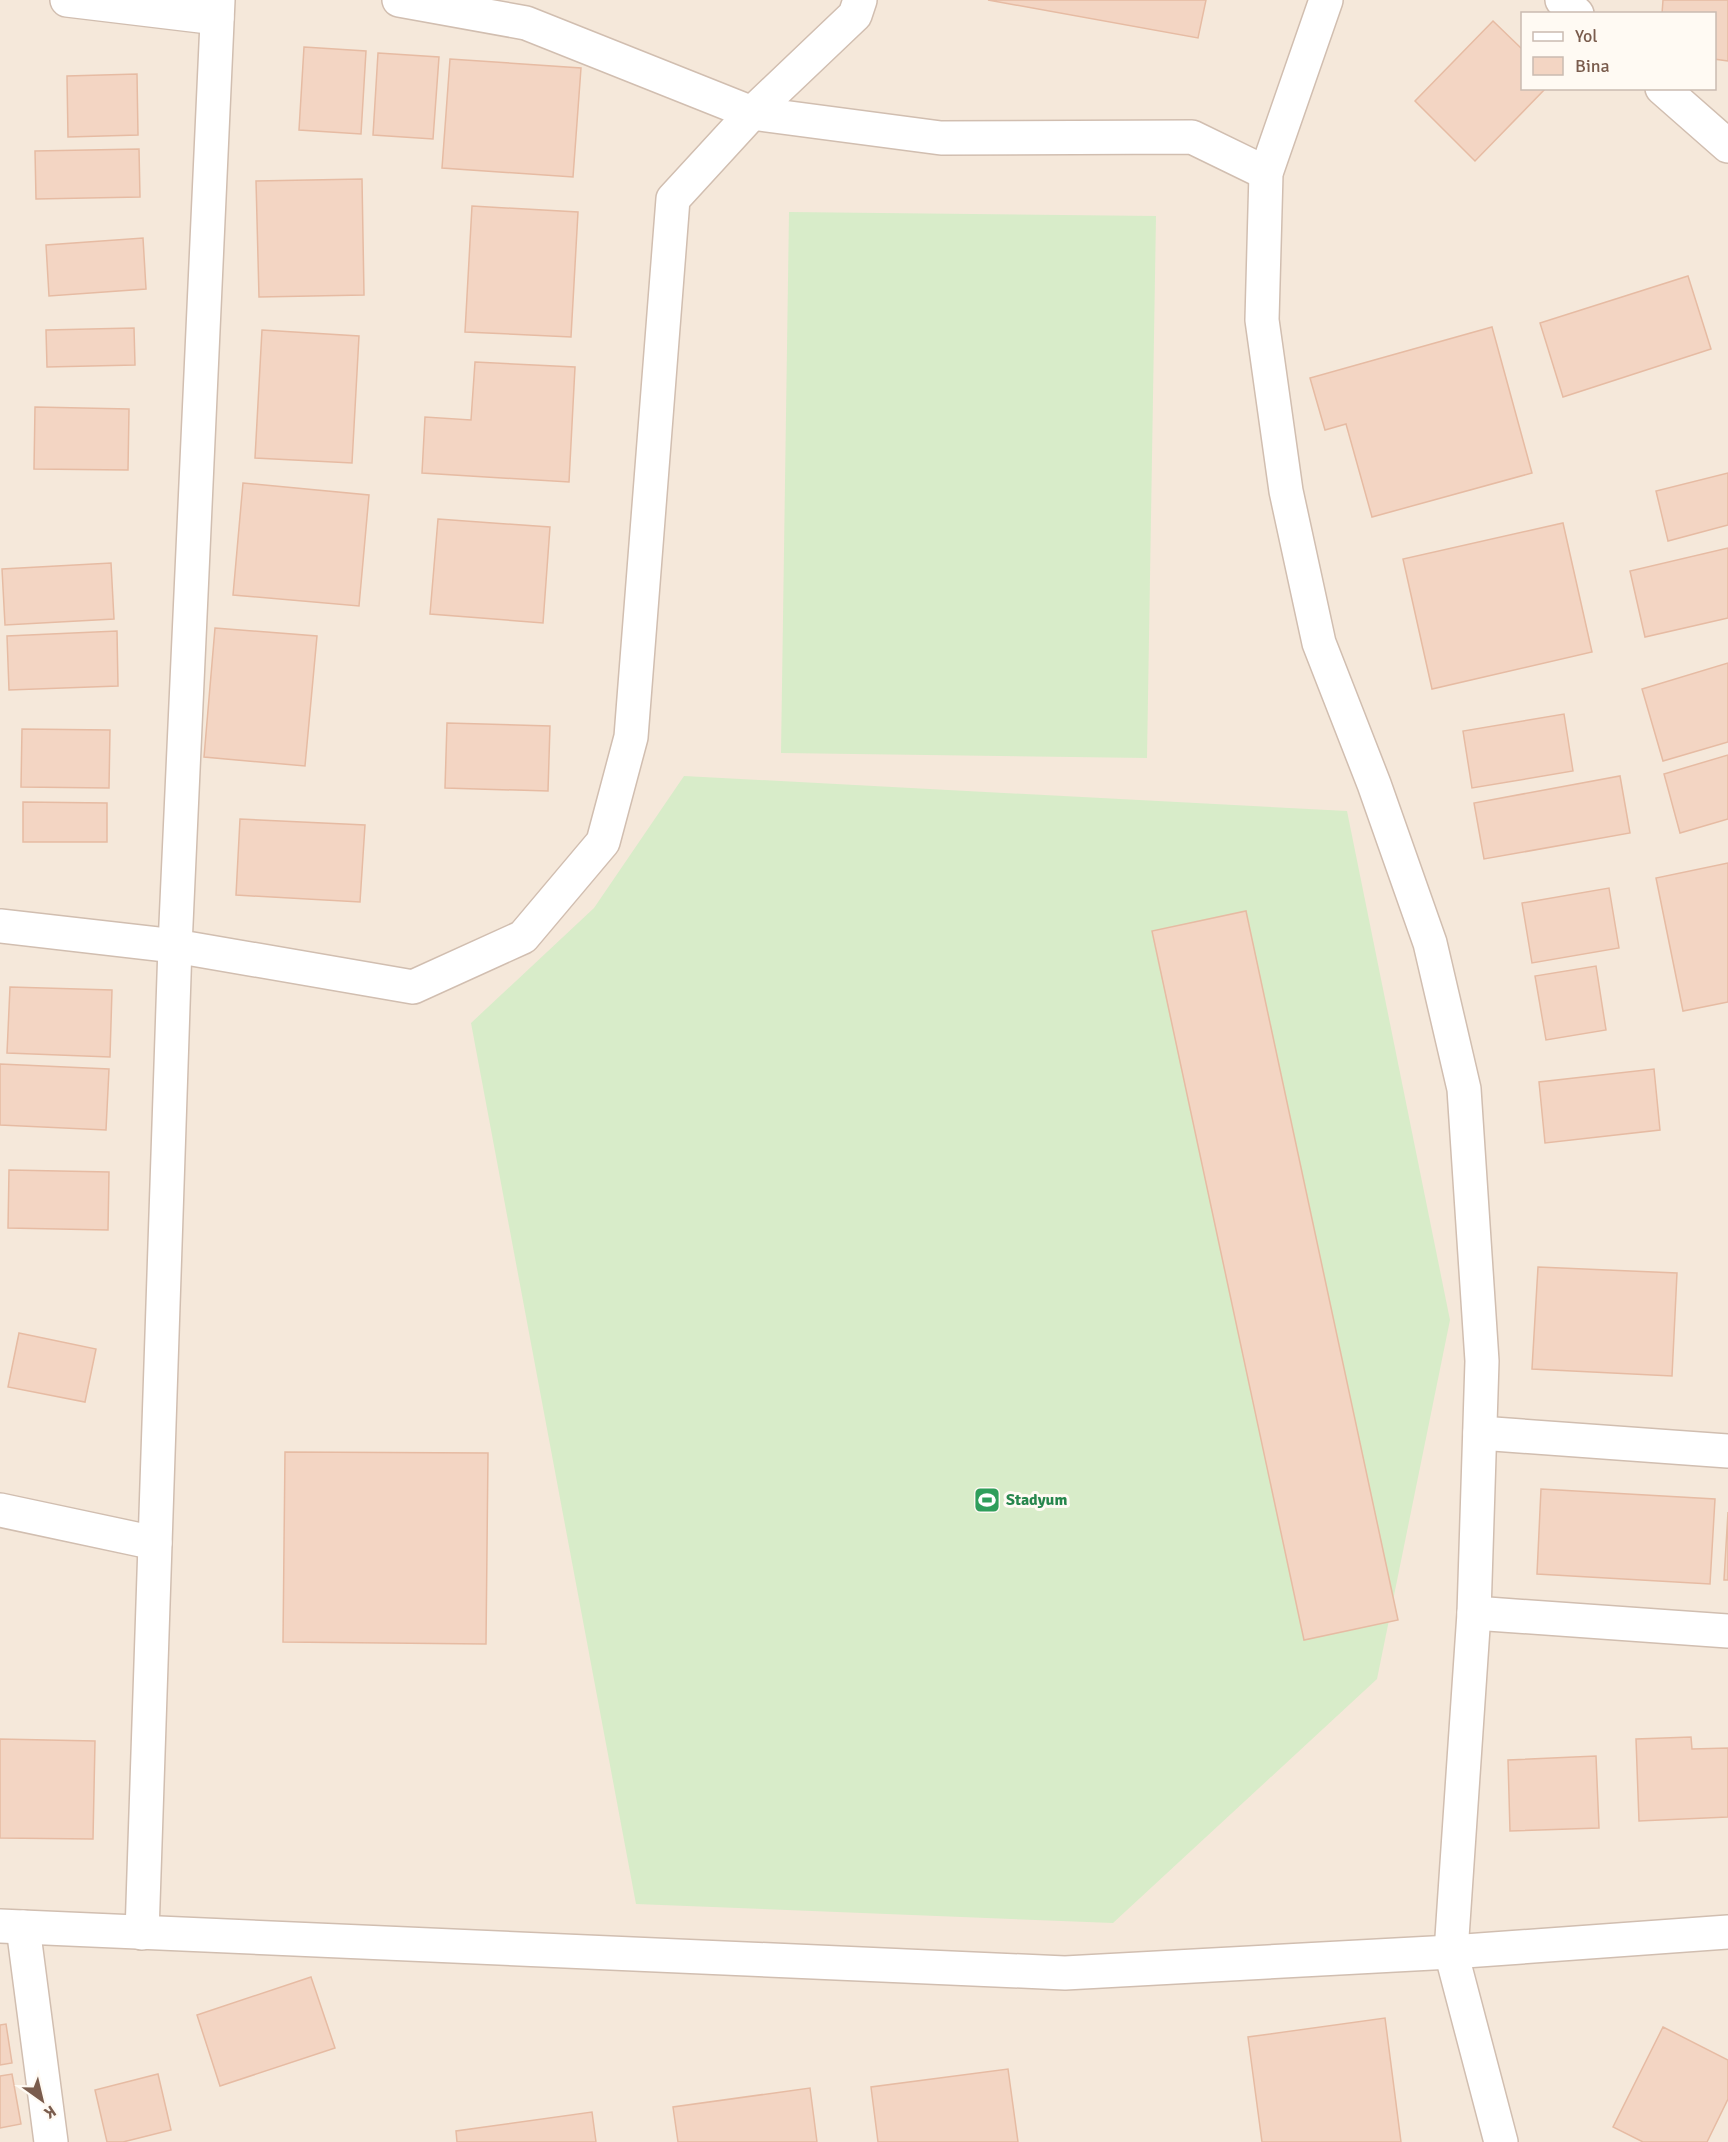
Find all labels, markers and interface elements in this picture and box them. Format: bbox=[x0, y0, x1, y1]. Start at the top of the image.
legend bbox=[1521, 12, 1716, 90]
text: Yol bbox=[1575, 25, 1598, 47]
text: Bina bbox=[1575, 55, 1610, 77]
sports icon: Stadyum bbox=[972, 1485, 1002, 1515]
place label: Stadyum bbox=[1006, 1490, 1067, 1510]
north arrow bbox=[12, 2070, 72, 2130]
text: K bbox=[40, 2101, 60, 2123]

